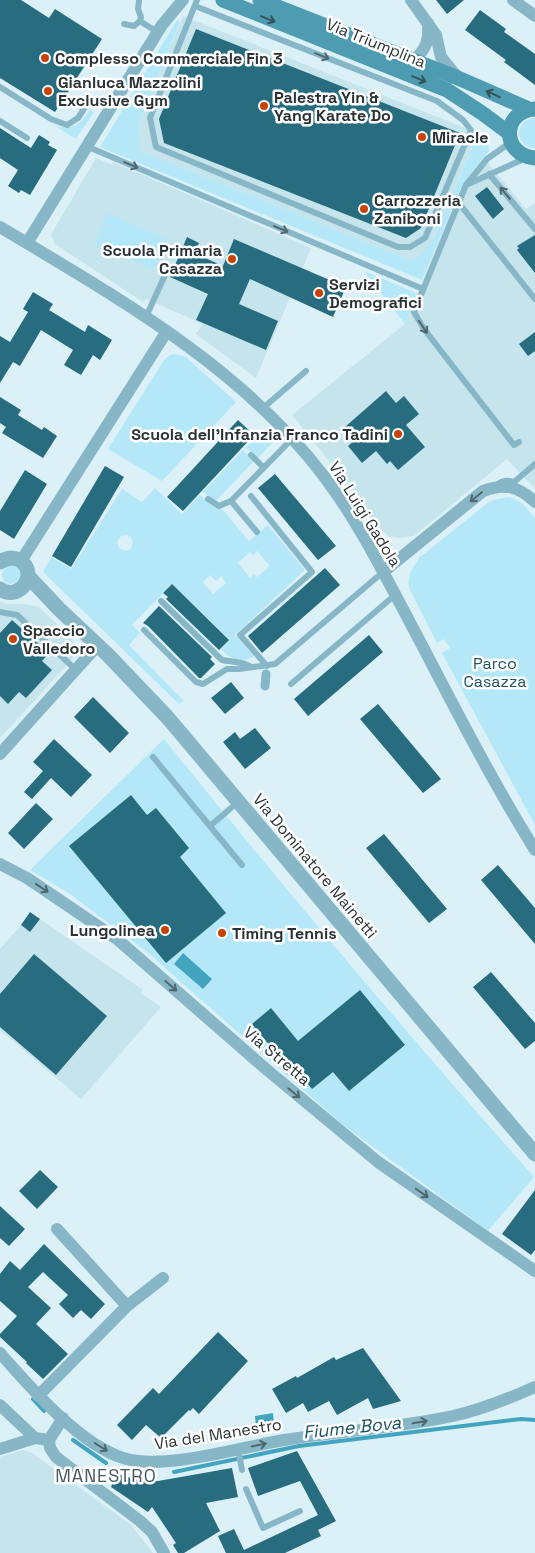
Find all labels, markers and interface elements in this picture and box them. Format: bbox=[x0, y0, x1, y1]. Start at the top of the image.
street label: Via Triumplina bbox=[323, 13, 429, 73]
one-way arrow bbox=[260, 15, 275, 25]
place label: Complesso Commerciale Fin 3 bbox=[55, 48, 283, 69]
marker: Complesso Commerciale Fin 3 bbox=[39, 52, 51, 64]
one-way arrow bbox=[314, 52, 329, 61]
place label: Gianluca Mazzolini Exclusive Gym bbox=[58, 72, 201, 111]
one-way arrow bbox=[411, 75, 426, 84]
marker: Gianluca Mazzolini Exclusive Gym bbox=[42, 85, 54, 97]
place label: Palestra Yin & Yang Karate Do bbox=[274, 87, 391, 126]
one-way arrow bbox=[486, 89, 501, 99]
marker: Palestra Yin & Yang Karate Do bbox=[258, 100, 270, 112]
place label: Miracle bbox=[432, 127, 488, 148]
marker: Miracle bbox=[416, 131, 428, 143]
one-way arrow bbox=[123, 161, 138, 171]
one-way arrow bbox=[500, 187, 511, 200]
place label: Carrozzeria Zaniboni bbox=[374, 190, 461, 229]
marker: Carrozzeria Zaniboni bbox=[358, 203, 370, 215]
one-way arrow bbox=[273, 224, 288, 234]
place label: Scuola Primaria Casazza bbox=[103, 240, 222, 279]
marker: Scuola Primaria Casazza bbox=[226, 253, 238, 265]
place label: Servizi Demografici bbox=[329, 274, 422, 313]
marker: Servizi Demografici bbox=[313, 287, 325, 299]
one-way arrow bbox=[418, 319, 428, 333]
place label: Scuola dell'Infanzia Franco Tadini bbox=[131, 424, 388, 445]
marker: Scuola dell'Infanzia Franco Tadini bbox=[392, 428, 404, 440]
street label: Via Luigi Gadola bbox=[324, 457, 406, 571]
one-way arrow bbox=[470, 491, 483, 502]
place label: Spaccio Valledoro bbox=[23, 620, 95, 659]
marker: Spaccio Valledoro bbox=[7, 633, 19, 645]
park label: Parco Casazza bbox=[464, 653, 526, 692]
street label: Via Dominatore Mainetti bbox=[248, 789, 382, 943]
one-way arrow bbox=[35, 883, 49, 893]
place label: Lungolinea bbox=[70, 920, 155, 941]
place label: Timing Tennis bbox=[232, 923, 337, 944]
marker: Lungolinea bbox=[159, 924, 171, 936]
marker: Timing Tennis bbox=[216, 927, 228, 939]
one-way arrow bbox=[165, 981, 178, 992]
street label: Via Stretta bbox=[239, 1022, 315, 1090]
one-way arrow bbox=[287, 1087, 300, 1098]
one-way arrow bbox=[415, 1188, 429, 1198]
water label: Fiume Bova bbox=[302, 1410, 403, 1444]
street label: Via del Manestro bbox=[153, 1414, 283, 1454]
one-way arrow bbox=[412, 1417, 428, 1426]
one-way arrow bbox=[251, 1440, 267, 1449]
one-way arrow bbox=[94, 1442, 108, 1452]
district label: MANESTRO bbox=[55, 1464, 157, 1487]

